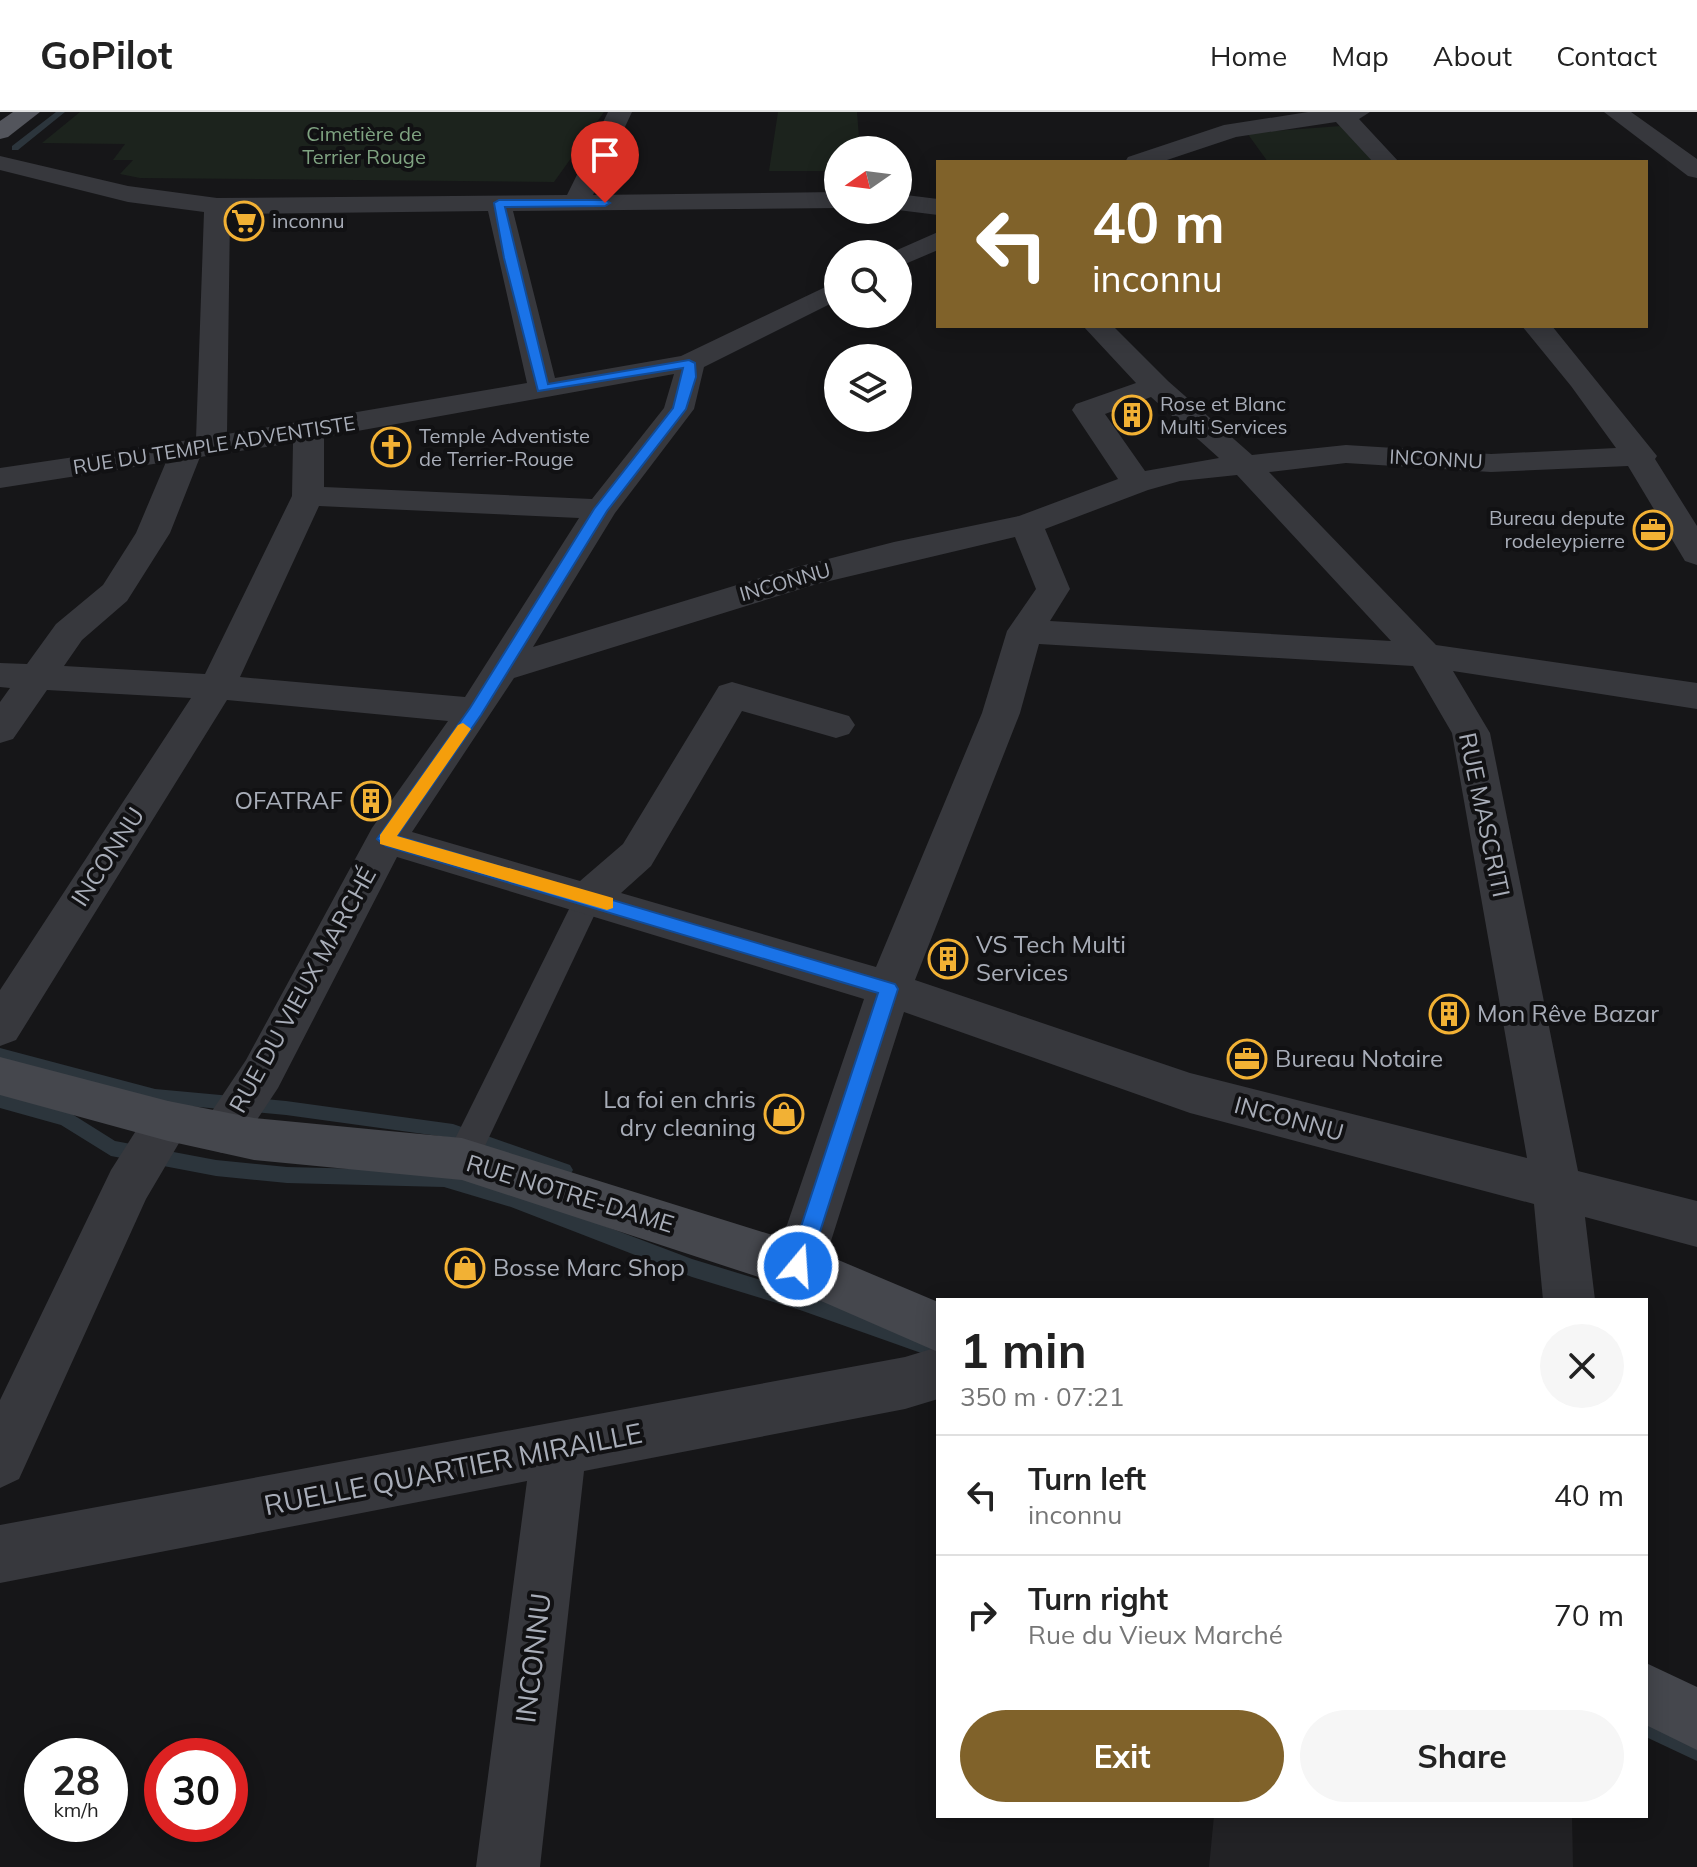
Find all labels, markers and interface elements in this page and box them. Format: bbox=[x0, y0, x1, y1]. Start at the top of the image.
text: GoPilot bbox=[40, 31, 172, 79]
text: Home bbox=[1210, 38, 1287, 73]
text: Map bbox=[1331, 38, 1389, 73]
text: About bbox=[1433, 38, 1512, 73]
text: Contact bbox=[1556, 38, 1657, 73]
park label: Cimetière de Terrier Rouge bbox=[302, 121, 426, 169]
pin bbox=[571, 121, 639, 203]
icon: arrive bbox=[583, 133, 627, 177]
north arrow bbox=[824, 136, 912, 224]
map controls bbox=[824, 136, 912, 432]
text: 40 m bbox=[1092, 187, 1225, 257]
icon: left bbox=[960, 192, 1064, 296]
supermarket icon: inconnu bbox=[223, 200, 265, 242]
place label: inconnu bbox=[272, 208, 345, 233]
button: search bbox=[824, 240, 912, 328]
text: inconnu bbox=[1092, 256, 1223, 301]
button: layers bbox=[824, 344, 912, 432]
place label: Rose et Blanc Multi Services bbox=[1160, 391, 1288, 439]
building icon: Rose et Blanc Multi Services bbox=[1111, 394, 1153, 436]
street label: RUE DU TEMPLE ADVENTISTE bbox=[71, 410, 357, 479]
place label: Temple Adventiste de Terrier-Rouge bbox=[419, 423, 590, 471]
church icon: Temple Adventiste de Terrier-Rouge bbox=[370, 426, 412, 468]
street label: INCONNU bbox=[1389, 444, 1483, 473]
place label: Bureau depute rodeleypierre bbox=[1489, 505, 1625, 553]
office icon: Bureau depute rodeleypierre bbox=[1632, 509, 1674, 551]
street label: INCONNU bbox=[737, 557, 833, 606]
street label: RUE MASCRITI bbox=[1453, 730, 1517, 900]
building icon: OFATRAF bbox=[350, 780, 392, 822]
place label: OFATRAF bbox=[235, 785, 343, 815]
street label: INCONNU bbox=[64, 801, 150, 912]
street label: RUE DU VIEUX MARCHÉ bbox=[222, 861, 382, 1118]
place label: VS Tech Multi Services bbox=[976, 929, 1126, 987]
building icon: VS Tech Multi Services bbox=[927, 938, 969, 980]
building icon: Mon Rêve Bazar bbox=[1428, 993, 1470, 1035]
place label: Mon Rêve Bazar bbox=[1477, 998, 1659, 1028]
office icon: Bureau Notaire bbox=[1226, 1038, 1268, 1080]
place label: Bureau Notaire bbox=[1275, 1043, 1443, 1073]
place label: La foi en chris dry cleaning bbox=[603, 1084, 756, 1142]
street label: INCONNU bbox=[1231, 1089, 1347, 1147]
shop icon: La foi en chris dry cleaning bbox=[763, 1093, 805, 1135]
street label: RUE NOTRE-DAME bbox=[463, 1147, 678, 1239]
position arrow bbox=[756, 1224, 840, 1308]
shop icon: Bosse Marc Shop bbox=[444, 1247, 486, 1289]
place label: Bosse Marc Shop bbox=[493, 1252, 685, 1282]
text: 1 min bbox=[960, 1320, 1087, 1380]
button: close bbox=[1540, 1324, 1624, 1408]
text: 350 m · 07:21 bbox=[960, 1380, 1124, 1413]
street label: RUELLE QUARTIER MIRAILLE bbox=[261, 1415, 645, 1522]
text: Turn left bbox=[1028, 1460, 1146, 1498]
icon: left bbox=[960, 1473, 1004, 1517]
text: 40 m bbox=[1554, 1476, 1624, 1514]
text: inconnu bbox=[1028, 1498, 1122, 1531]
text: Turn right bbox=[1028, 1580, 1168, 1618]
street label: INCONNU bbox=[507, 1591, 558, 1725]
icon: right bbox=[960, 1593, 1004, 1637]
text: 70 m bbox=[1554, 1596, 1624, 1634]
text: Rue du Vieux Marché bbox=[1028, 1618, 1283, 1651]
button: Exit bbox=[960, 1710, 1284, 1802]
button: Share bbox=[1300, 1710, 1624, 1802]
speed limit sign: 30 bbox=[144, 1738, 248, 1842]
text: 28 bbox=[52, 1755, 100, 1805]
text: km/h bbox=[53, 1797, 99, 1822]

